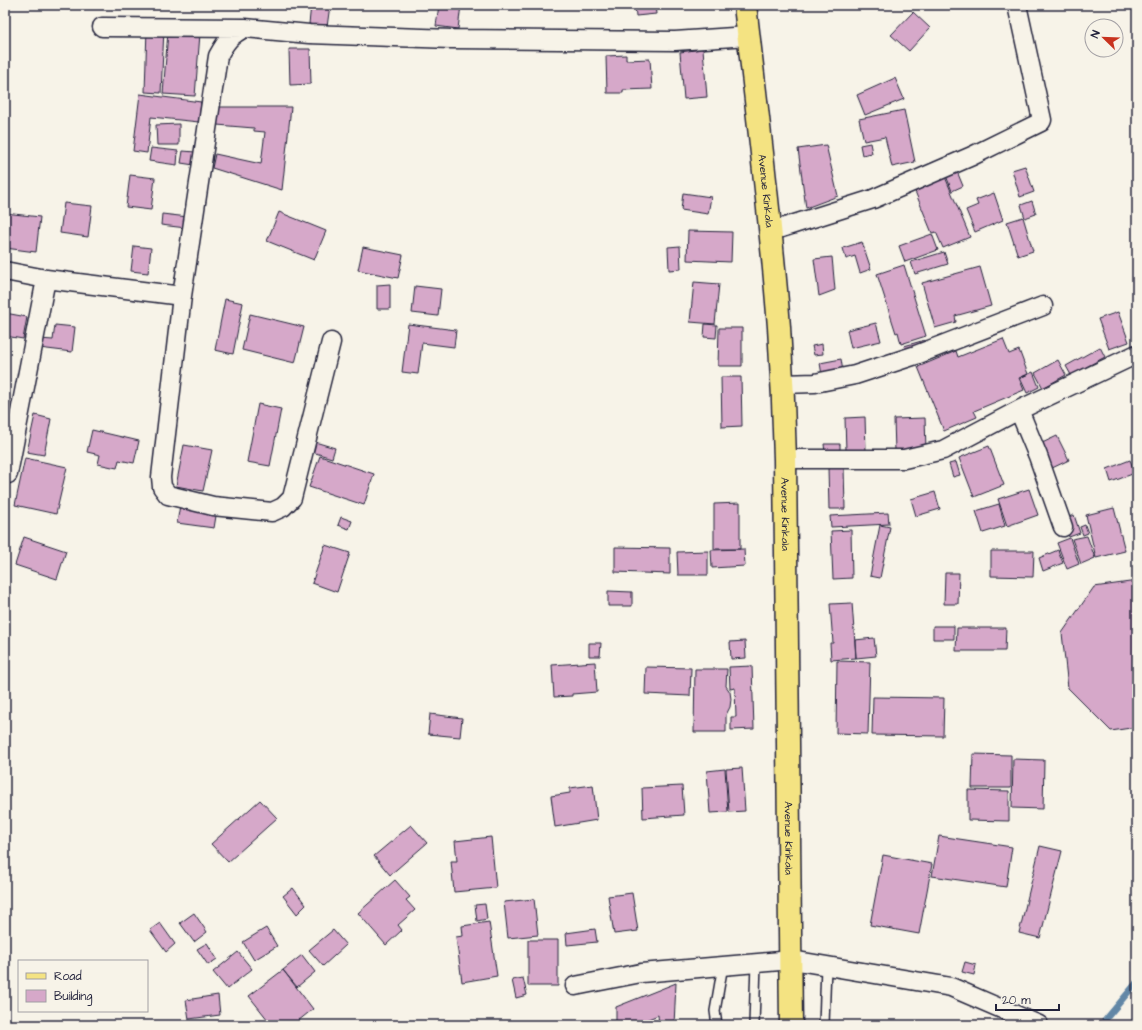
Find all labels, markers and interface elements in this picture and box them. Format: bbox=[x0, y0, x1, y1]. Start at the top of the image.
north arrow bbox=[1084, 18, 1124, 58]
text: N bbox=[1087, 28, 1104, 40]
street label: Avenue Kinkala bbox=[754, 153, 777, 229]
street label: Avenue Kinkala bbox=[777, 477, 793, 551]
street label: Avenue Kinkala bbox=[781, 801, 796, 875]
legend bbox=[18, 960, 148, 1012]
text: Road bbox=[54, 968, 82, 985]
scale bar bbox=[996, 986, 1059, 1012]
text: Building bbox=[54, 988, 92, 1006]
text: 20 m bbox=[1002, 992, 1031, 1009]

